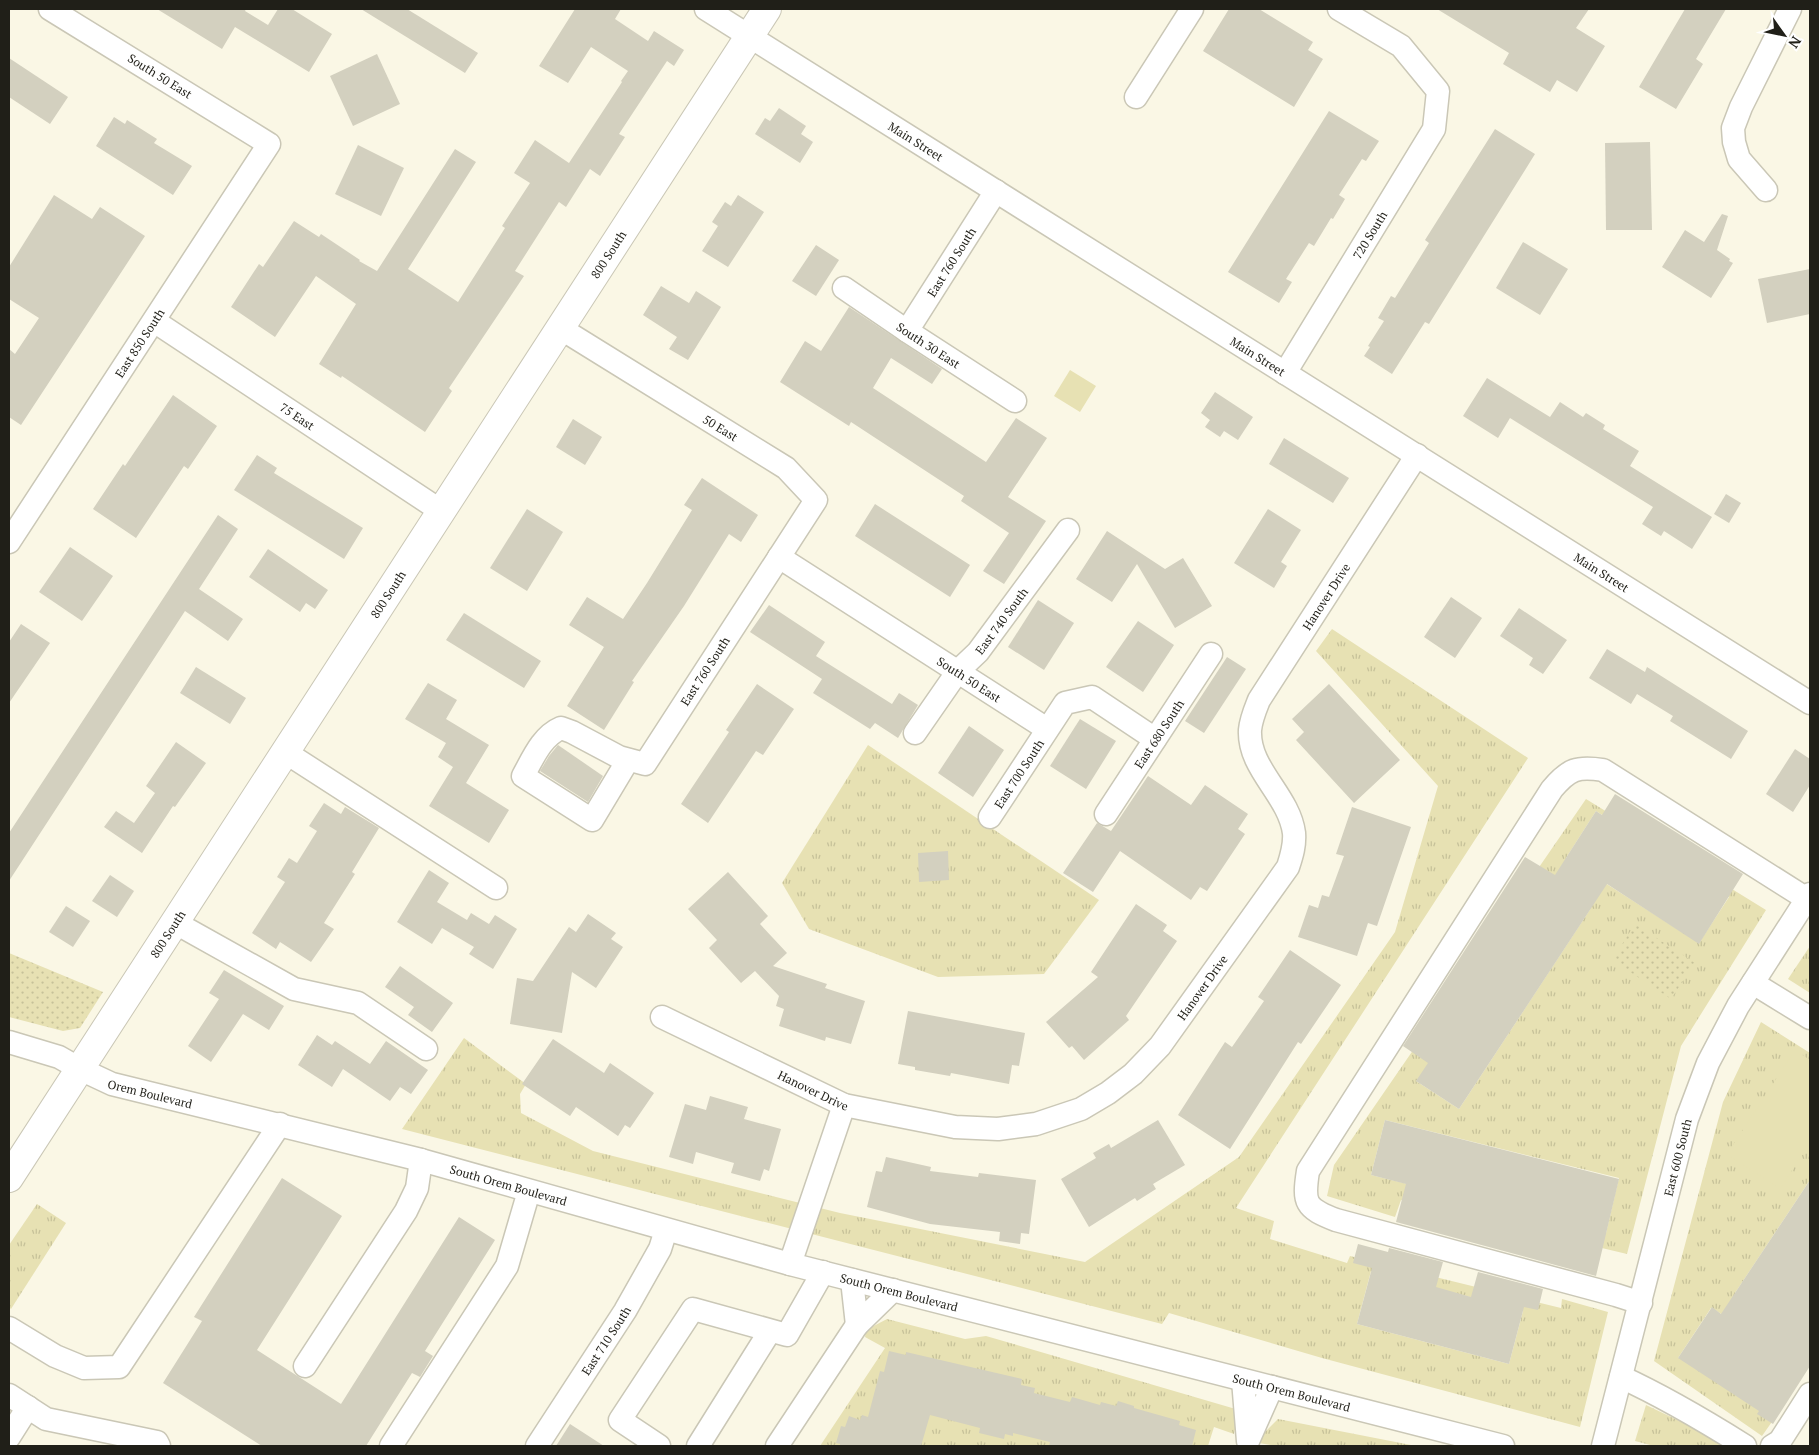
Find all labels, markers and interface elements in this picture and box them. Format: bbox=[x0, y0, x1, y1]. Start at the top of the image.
north arrow bbox=[1759, 10, 1809, 60]
text: N bbox=[1784, 33, 1806, 52]
street label: South 50 East bbox=[125, 50, 195, 102]
street label: Main Street bbox=[886, 118, 947, 164]
street label: 720 South bbox=[1349, 208, 1390, 262]
street label: East 760 South bbox=[923, 224, 979, 299]
street label: 800 South bbox=[587, 228, 629, 281]
street label: East 850 South bbox=[111, 305, 167, 380]
street label: South 30 East bbox=[894, 319, 964, 371]
street label: Main Street bbox=[1228, 333, 1289, 379]
street label: 75 East bbox=[277, 399, 318, 433]
street label: 50 East bbox=[700, 411, 741, 444]
street label: Main Street bbox=[1571, 549, 1633, 595]
street label: Hanover Drive bbox=[1299, 560, 1353, 633]
street label: 800 South bbox=[367, 567, 409, 621]
street label: East 740 South bbox=[972, 584, 1031, 657]
street label: East 760 South bbox=[677, 634, 733, 708]
street label: South 50 East bbox=[935, 653, 1004, 705]
street label: East 680 South bbox=[1131, 697, 1187, 771]
street label: East 700 South bbox=[991, 736, 1047, 811]
street label: 800 South bbox=[146, 907, 188, 960]
street label: Hanover Drive bbox=[1174, 952, 1230, 1023]
street label: Hanover Drive bbox=[776, 1067, 849, 1113]
street label: Orem Boulevard bbox=[106, 1076, 194, 1111]
street label: East 600 South bbox=[1660, 1117, 1694, 1198]
street label: South Orem Boulevard bbox=[448, 1161, 569, 1208]
street label: South Orem Boulevard bbox=[839, 1270, 960, 1314]
street label: East 710 South bbox=[578, 1303, 634, 1378]
street label: South Orem Boulevard bbox=[1231, 1370, 1352, 1414]

